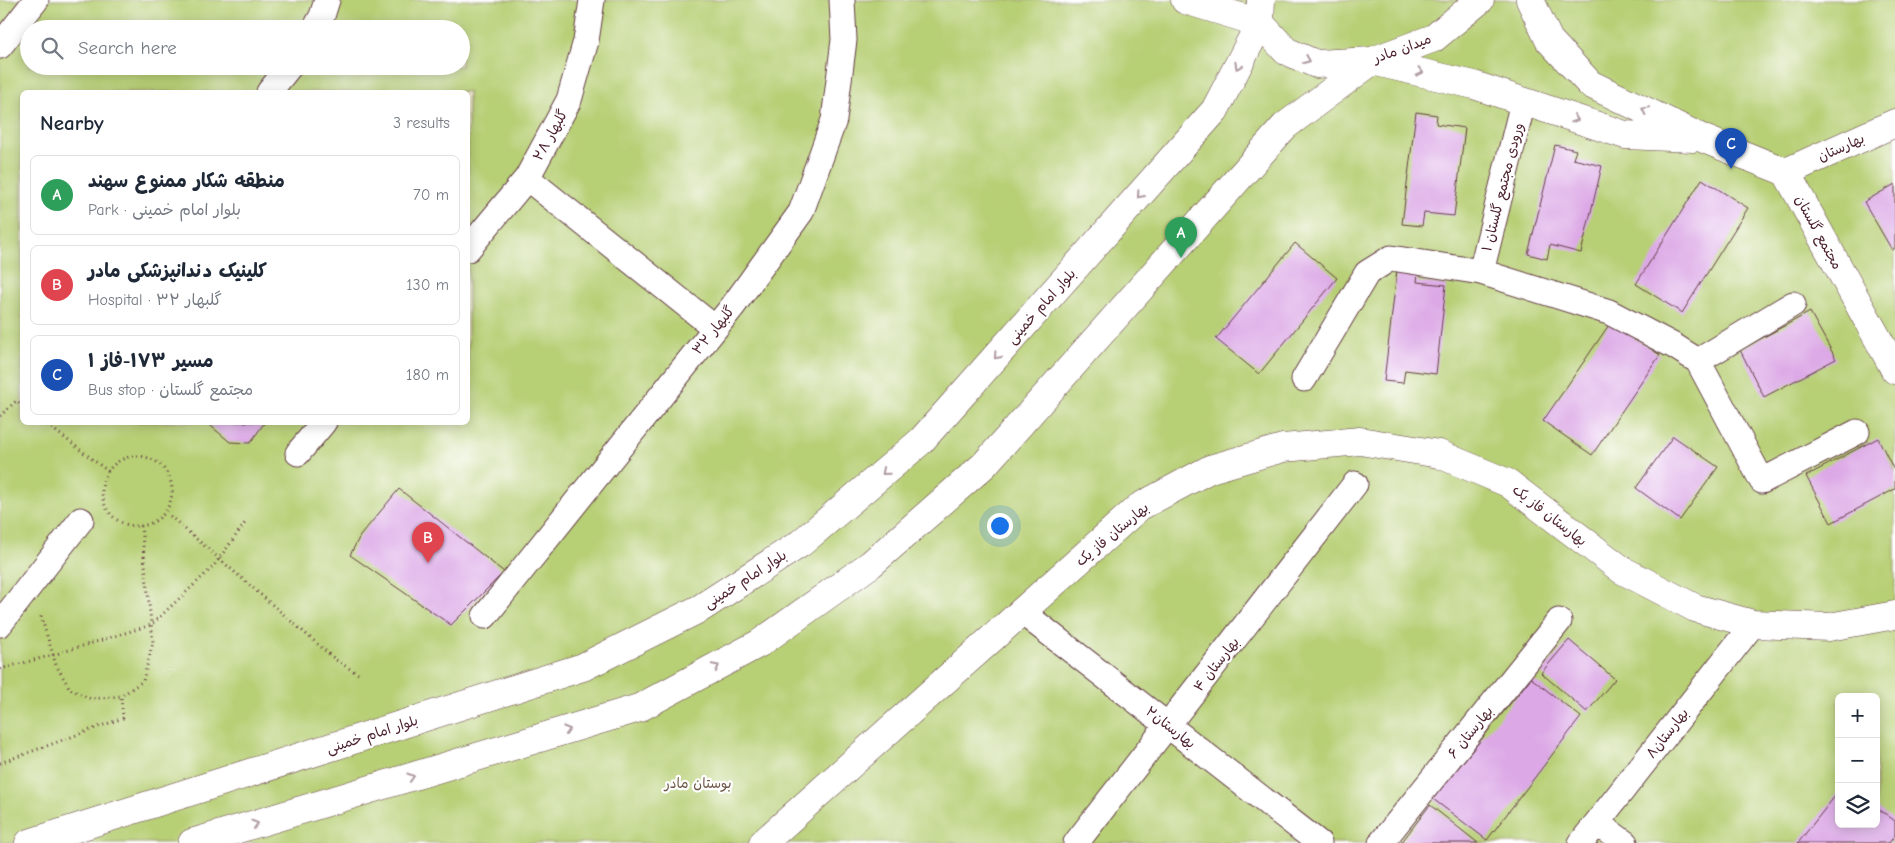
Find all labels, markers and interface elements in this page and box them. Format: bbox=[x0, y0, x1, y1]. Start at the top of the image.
search box bbox=[20, 20, 470, 75]
street label: میدان مادر bbox=[1370, 30, 1434, 67]
icon: search bbox=[38, 34, 66, 62]
text: Search here bbox=[78, 37, 177, 59]
one-way arrow bbox=[1302, 54, 1311, 64]
one-way arrow bbox=[1234, 61, 1244, 70]
one-way arrow bbox=[1415, 66, 1424, 77]
one-way arrow bbox=[1641, 106, 1650, 116]
street label: گلبهار ۲۸ bbox=[529, 107, 571, 164]
text: Nearby bbox=[40, 111, 104, 135]
one-way arrow bbox=[1571, 113, 1579, 123]
text: 3 results bbox=[393, 114, 450, 132]
street label: ورودی مجتمع گلستان ۱ bbox=[1478, 121, 1529, 254]
pin: C bbox=[1715, 128, 1747, 169]
street label: بهارستان bbox=[1815, 130, 1867, 165]
text: منطقه شکار ممنوع سهند bbox=[88, 170, 285, 192]
text: A bbox=[53, 186, 61, 204]
text: 70 m bbox=[413, 186, 449, 204]
one-way arrow bbox=[1137, 189, 1146, 198]
street label: مجتمع گلستان bbox=[1789, 192, 1846, 273]
text: Park · بلوار امام خمینی bbox=[88, 201, 241, 219]
pin: A bbox=[1165, 217, 1197, 258]
text: کلینیک دندانپزشکی مادر bbox=[88, 260, 267, 282]
street label: بلوار امام خمینی bbox=[1003, 265, 1081, 349]
text: B bbox=[52, 276, 62, 294]
text: 130 m bbox=[406, 276, 449, 294]
text: Hospital · گلبهار ۳۲ bbox=[88, 291, 222, 309]
street label: گلبهار ۳۲ bbox=[689, 303, 738, 358]
text: مسیر ۱۷۳-فاز ۱ bbox=[88, 350, 214, 372]
one-way arrow bbox=[994, 350, 1003, 359]
text: C bbox=[52, 366, 62, 384]
text: 180 m bbox=[406, 366, 449, 384]
text: Bus stop · مجتمع گلستان bbox=[88, 381, 253, 399]
one-way arrow bbox=[881, 467, 890, 476]
street label: بهارستان فاز یک bbox=[1509, 481, 1590, 550]
street label: بهارستان فاز یک bbox=[1072, 499, 1152, 570]
your location bbox=[987, 513, 1013, 539]
pin: B bbox=[412, 522, 444, 563]
street label: بلوار امام خمینی bbox=[701, 546, 791, 614]
street label: بهارستان ۴ bbox=[1190, 634, 1243, 695]
one-way arrow bbox=[710, 663, 719, 673]
map controls bbox=[1835, 693, 1880, 828]
button: + bbox=[1835, 693, 1880, 738]
street label: بهارستان۲ bbox=[1142, 703, 1199, 752]
street label: بهارستان ۶ bbox=[1444, 703, 1497, 762]
street label: بهارستان۸ bbox=[1643, 705, 1692, 762]
street label: بلوار امام خمینی bbox=[324, 712, 421, 759]
one-way arrow bbox=[562, 725, 570, 735]
button: − bbox=[1835, 738, 1880, 783]
one-way arrow bbox=[406, 772, 415, 782]
park label: بوستان مادر bbox=[663, 775, 732, 792]
button: layers bbox=[1835, 783, 1880, 828]
one-way arrow bbox=[251, 819, 259, 829]

